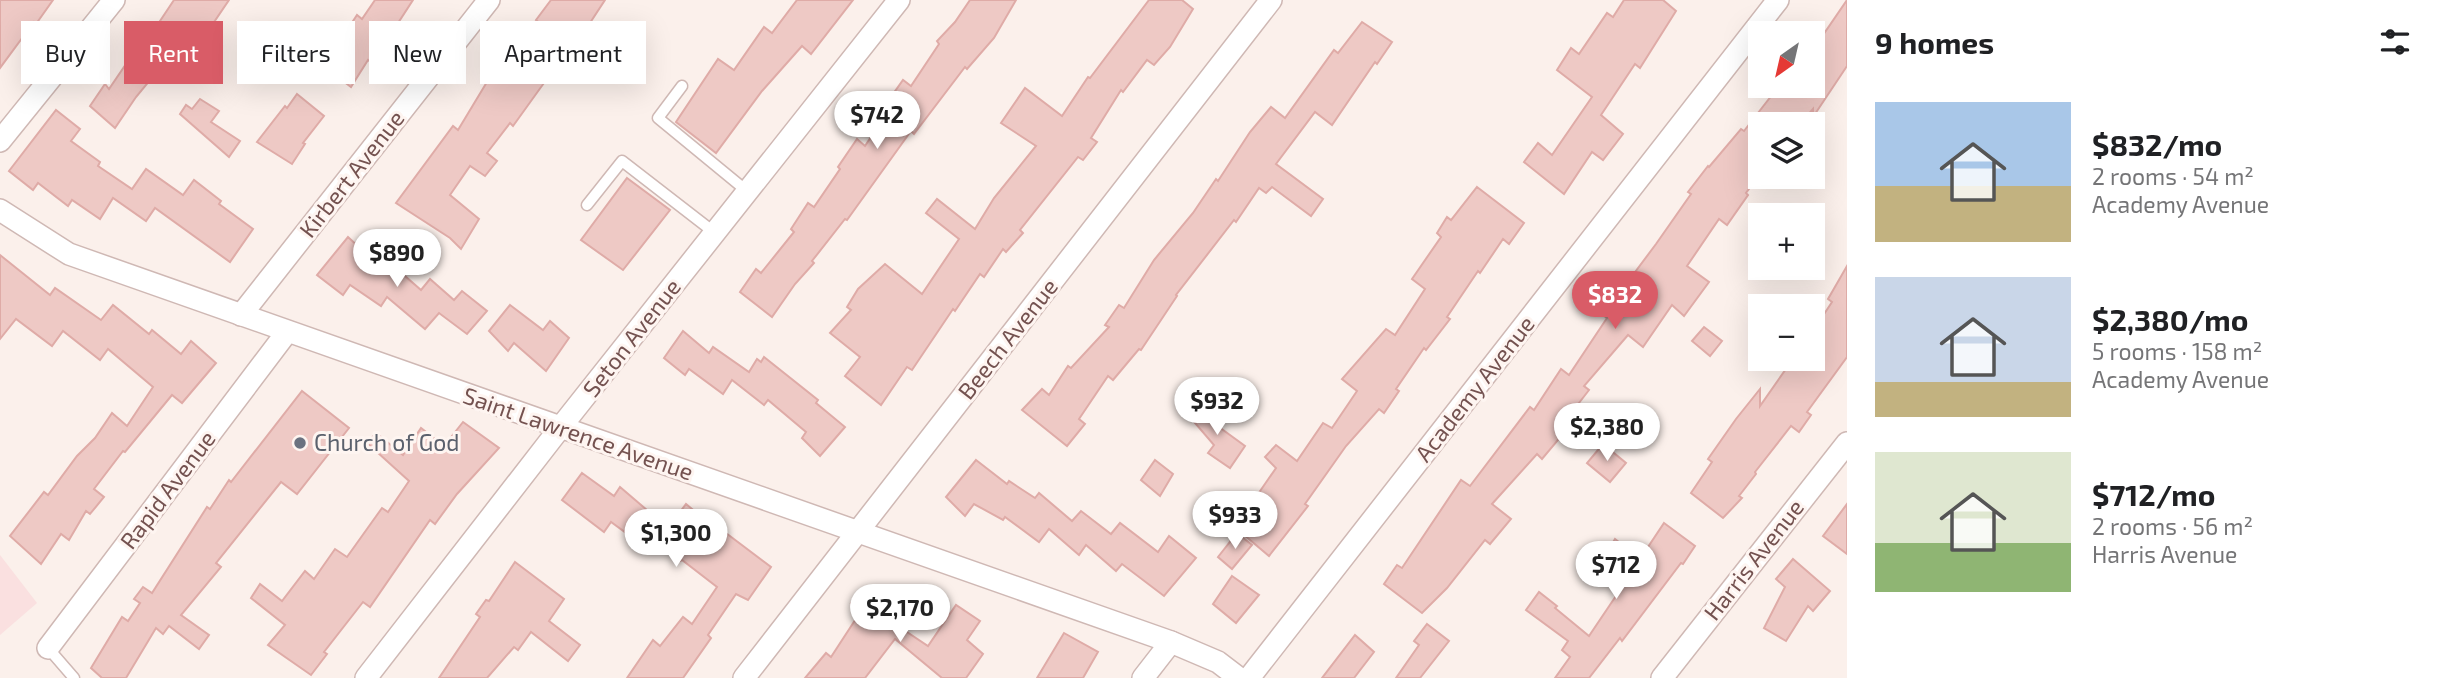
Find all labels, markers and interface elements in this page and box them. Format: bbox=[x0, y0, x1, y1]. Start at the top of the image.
chip: Buy bbox=[21, 21, 110, 84]
chip: Rent bbox=[124, 21, 223, 84]
chip: Filters bbox=[237, 21, 355, 84]
chip: New bbox=[369, 21, 466, 84]
chip: Apartment bbox=[480, 21, 646, 84]
north arrow bbox=[1748, 21, 1825, 98]
map controls bbox=[1748, 21, 1825, 371]
icon: filters bbox=[2376, 23, 2414, 61]
text: 9 homes bbox=[1875, 24, 1994, 60]
pin: $742 bbox=[836, 92, 918, 151]
text: $742 bbox=[850, 100, 904, 128]
street label: Kirbert Avenue bbox=[293, 104, 410, 243]
button: layers bbox=[1748, 112, 1825, 189]
text: $832/mo bbox=[2092, 126, 2222, 162]
icon: home bbox=[1931, 130, 2015, 214]
text: 2 rooms · 54 m² bbox=[2092, 162, 2254, 190]
text: Academy Avenue bbox=[2092, 190, 2269, 218]
button: + bbox=[1748, 203, 1825, 280]
pin: $890 bbox=[356, 230, 438, 289]
text: $890 bbox=[369, 238, 425, 266]
pin: $832 bbox=[1574, 272, 1656, 331]
street label: Seton Avenue bbox=[576, 273, 686, 402]
street label: Beech Avenue bbox=[951, 273, 1063, 404]
text: $832 bbox=[1588, 280, 1642, 308]
button: − bbox=[1748, 294, 1825, 371]
text: $2,380/mo bbox=[2092, 301, 2248, 337]
icon: home bbox=[1931, 305, 2015, 389]
street label: Academy Avenue bbox=[1409, 310, 1540, 467]
text: 5 rooms · 158 m² bbox=[2092, 337, 2262, 365]
text: Academy Avenue bbox=[2092, 365, 2269, 393]
pin: $932 bbox=[1176, 378, 1258, 437]
street label: Saint Lawrence Avenue bbox=[460, 380, 697, 486]
text: $932 bbox=[1190, 386, 1244, 414]
pin: $2,380 bbox=[1550, 404, 1664, 463]
text: $2,380 bbox=[1570, 412, 1644, 440]
street label: Rapid Avenue bbox=[114, 425, 221, 554]
place label: Church of God bbox=[314, 428, 459, 456]
marker: Church of God bbox=[292, 435, 308, 451]
text: $712/mo bbox=[2092, 476, 2215, 512]
icon: home bbox=[1931, 480, 2015, 564]
pin: $933 bbox=[1194, 491, 1276, 551]
street label: Harris Avenue bbox=[1697, 493, 1809, 625]
text: $933 bbox=[1209, 500, 1262, 528]
pin: $1,300 bbox=[619, 510, 733, 569]
text: 2 rooms · 56 m² bbox=[2092, 512, 2253, 540]
text: $1,300 bbox=[641, 518, 711, 546]
text: Harris Avenue bbox=[2092, 540, 2237, 568]
pin: $712 bbox=[1575, 542, 1657, 601]
text: $712 bbox=[1592, 550, 1640, 578]
pin: $2,170 bbox=[843, 584, 957, 644]
text: $2,170 bbox=[866, 593, 934, 621]

